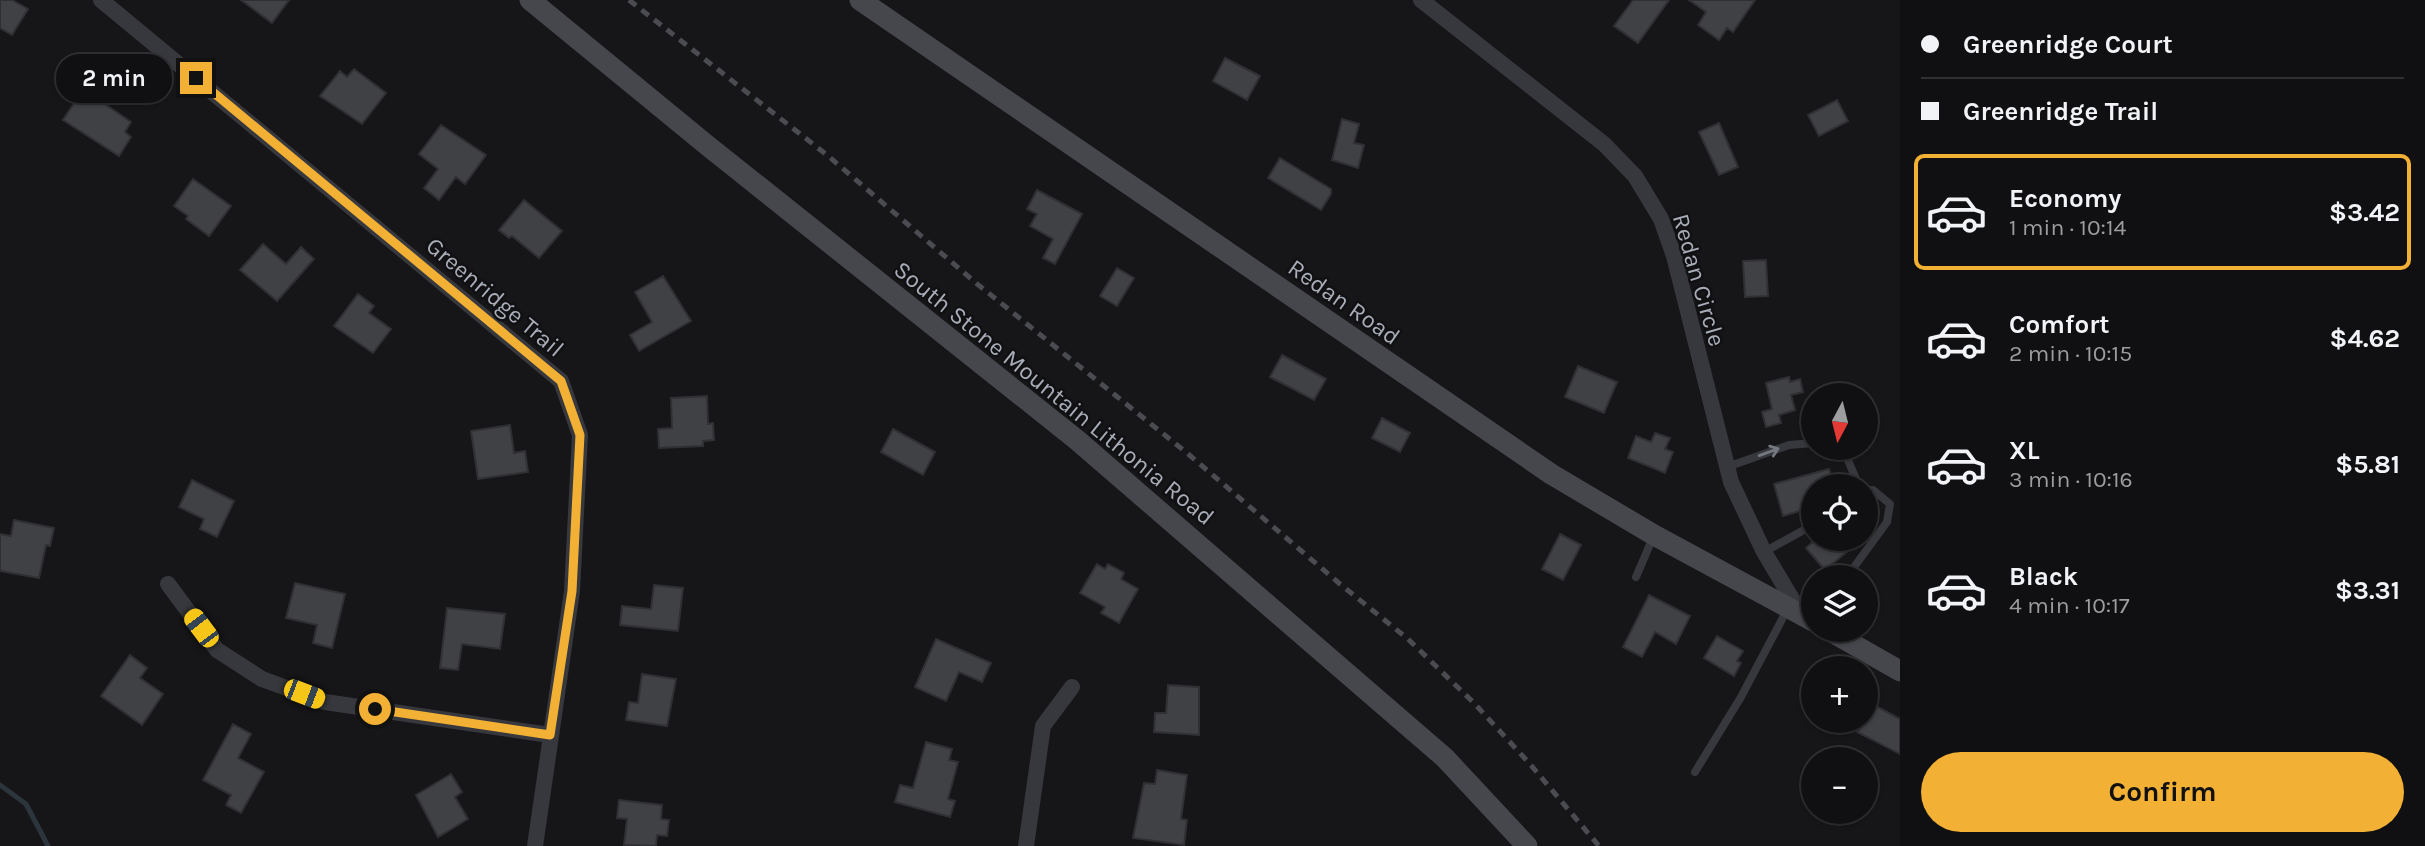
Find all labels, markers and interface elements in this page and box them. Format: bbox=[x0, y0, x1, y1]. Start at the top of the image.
text: Greenridge Court bbox=[1963, 29, 2173, 60]
callout: 2 min bbox=[56, 54, 172, 102]
route end bbox=[180, 62, 212, 94]
text: 2 min bbox=[82, 65, 146, 92]
text: Greenridge Trail bbox=[1963, 96, 2158, 127]
icon: car bbox=[1925, 181, 1988, 244]
text: Economy bbox=[2009, 183, 2121, 214]
text: $3.42 bbox=[2329, 197, 2400, 228]
street label: Redan Circle bbox=[1667, 210, 1731, 350]
text: 1 min · 10:14 bbox=[2009, 214, 2126, 241]
street label: Greenridge Trail bbox=[421, 231, 569, 363]
street label: Redan Road bbox=[1283, 253, 1405, 351]
street label: South Stone Mountain Lithonia Road bbox=[888, 255, 1220, 531]
icon: car bbox=[1925, 307, 1988, 370]
text: Comfort bbox=[2009, 309, 2110, 340]
text: $4.62 bbox=[2330, 323, 2400, 354]
text: 2 min · 10:15 bbox=[2009, 340, 2132, 367]
north arrow bbox=[1801, 383, 1878, 460]
map controls bbox=[1801, 383, 1878, 824]
icon: car bbox=[1925, 433, 1988, 496]
text: XL bbox=[2009, 435, 2040, 466]
one-way arrow bbox=[1758, 445, 1780, 458]
text: $5.81 bbox=[2335, 449, 2400, 480]
text: 3 min · 10:16 bbox=[2009, 466, 2133, 493]
button: locate bbox=[1801, 474, 1878, 551]
icon: car bbox=[1925, 559, 1988, 622]
text: Black bbox=[2009, 561, 2078, 592]
button: layers bbox=[1801, 565, 1878, 642]
text: $3.31 bbox=[2335, 575, 2400, 606]
text: 4 min · 10:17 bbox=[2009, 592, 2130, 619]
car bbox=[180, 605, 223, 651]
button: + bbox=[1801, 656, 1878, 733]
car bbox=[281, 677, 328, 711]
route start bbox=[359, 693, 391, 725]
button: − bbox=[1801, 747, 1878, 824]
button: Confirm bbox=[1921, 752, 2404, 832]

